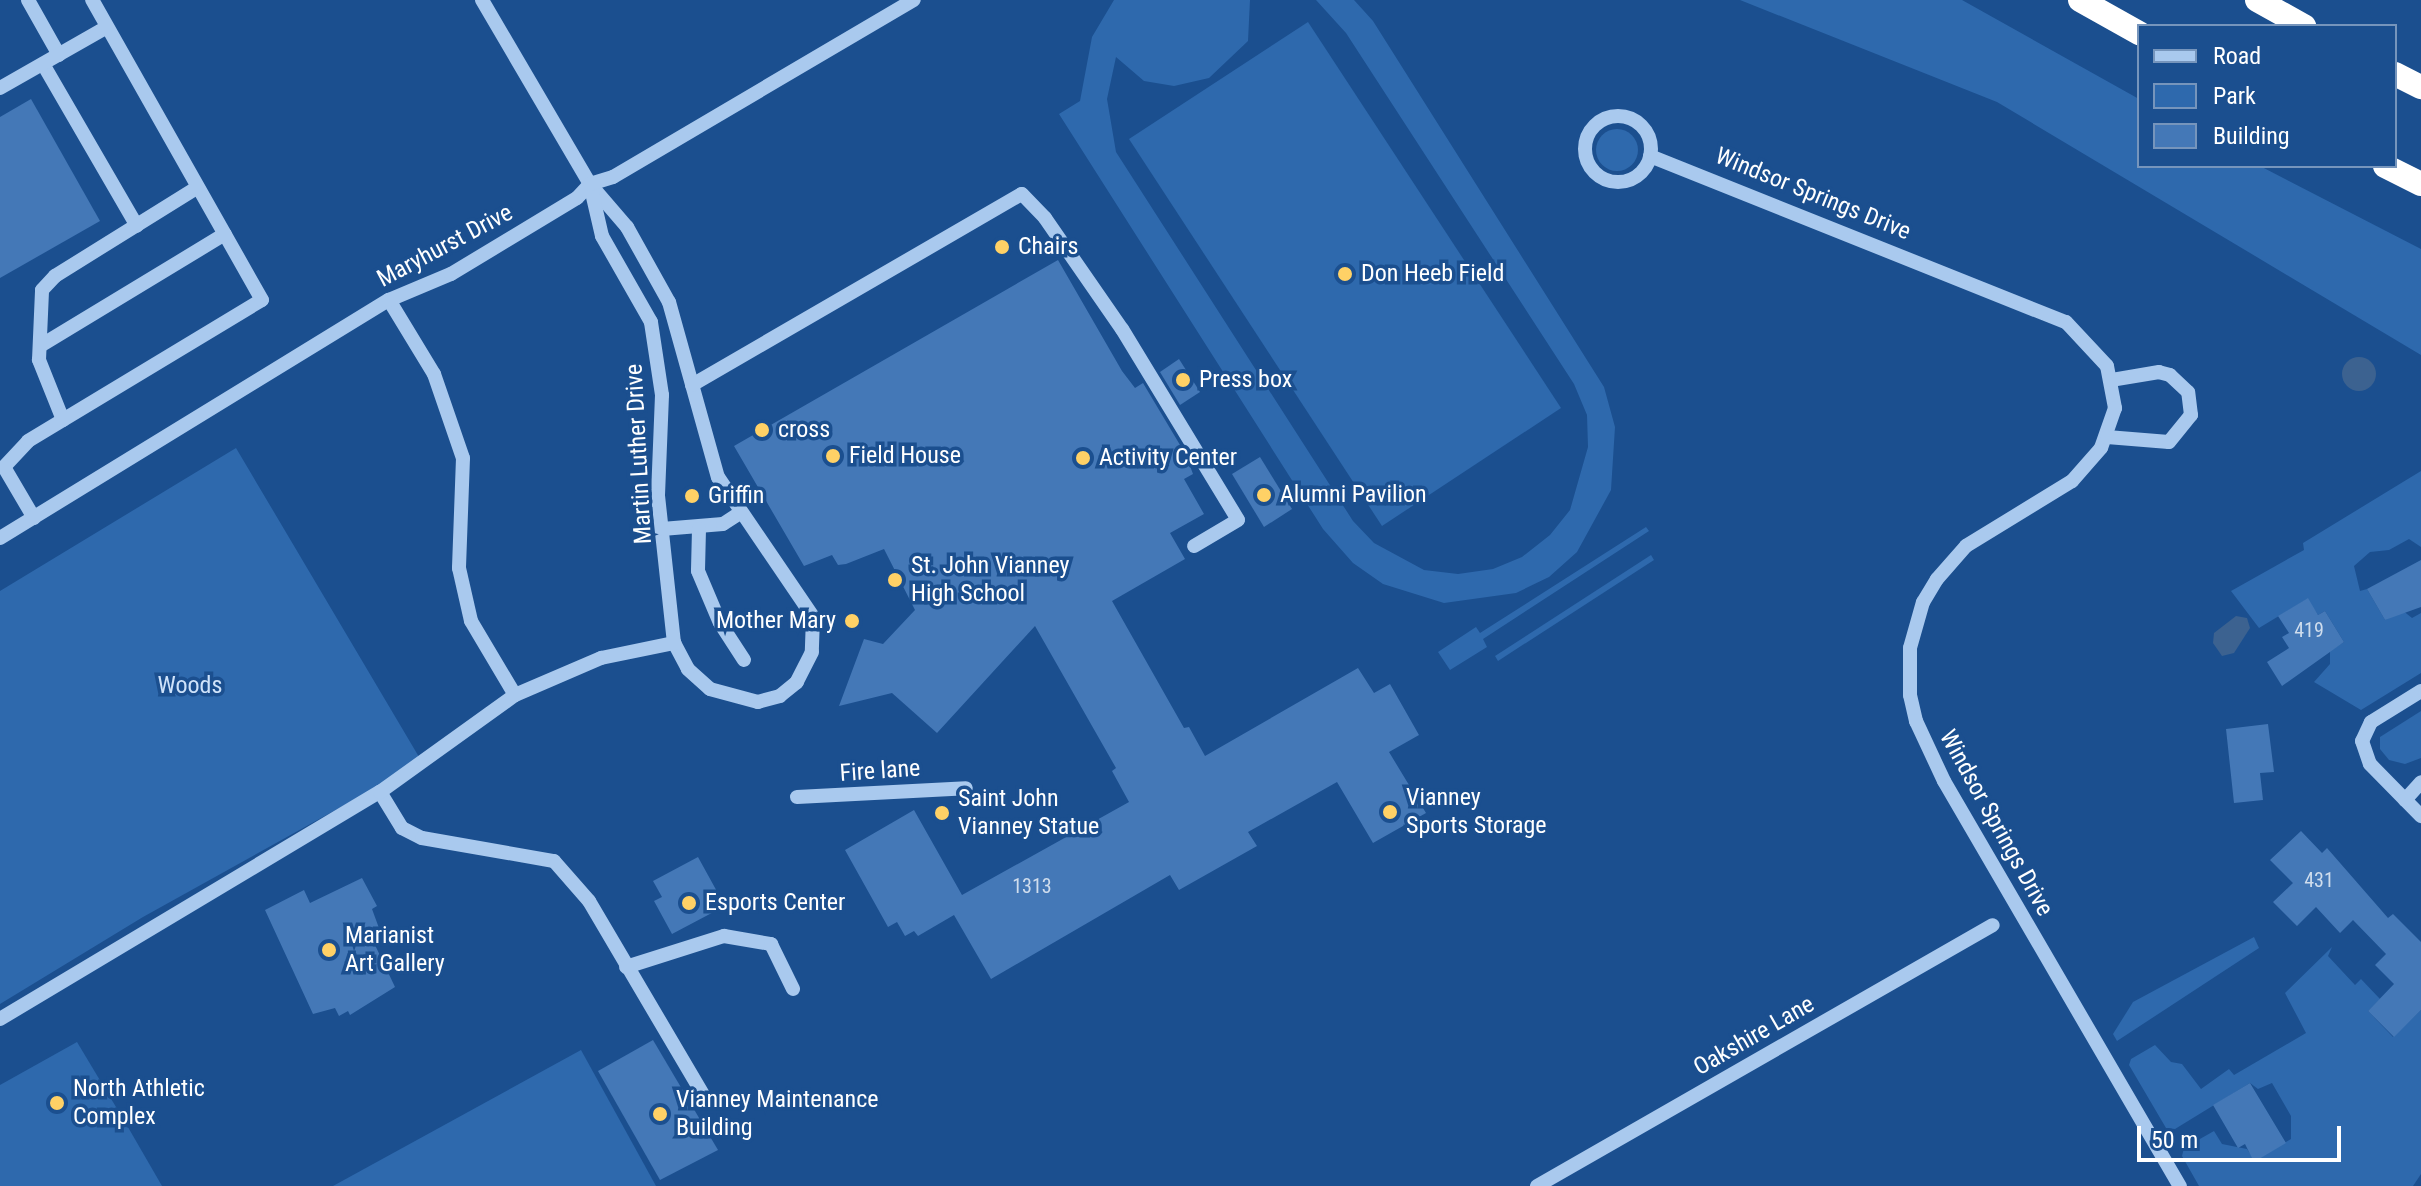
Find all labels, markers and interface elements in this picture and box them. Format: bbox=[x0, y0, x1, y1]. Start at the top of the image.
legend bbox=[2137, 24, 2397, 168]
text: Road bbox=[2213, 42, 2261, 70]
text: Park bbox=[2213, 82, 2256, 110]
text: Building bbox=[2213, 122, 2290, 150]
street label: Windsor Springs Drive bbox=[1711, 142, 1915, 246]
street label: Maryhurst Drive bbox=[372, 198, 518, 294]
place label: Chairs bbox=[1018, 233, 1078, 261]
marker: Chairs bbox=[993, 238, 1011, 256]
place label: Don Heeb Field bbox=[1361, 260, 1504, 288]
marker: Don Heeb Field bbox=[1336, 265, 1354, 283]
street label: Martin Luther Drive bbox=[620, 363, 658, 545]
place label: Press box bbox=[1199, 366, 1292, 394]
marker: Press box bbox=[1174, 371, 1192, 389]
place label: cross bbox=[778, 416, 830, 444]
marker: cross bbox=[753, 421, 771, 439]
place label: Field House bbox=[849, 442, 961, 470]
place label: Activity Center bbox=[1099, 444, 1237, 472]
marker: Field House bbox=[824, 447, 842, 465]
marker: Activity Center bbox=[1074, 449, 1092, 467]
place label: Alumni Pavilion bbox=[1280, 481, 1427, 509]
place label: Griffin bbox=[708, 482, 764, 510]
marker: Alumni Pavilion bbox=[1255, 486, 1273, 504]
marker: Griffin bbox=[683, 487, 701, 505]
place label: St. John Vianney High School bbox=[911, 552, 1070, 608]
marker: St. John Vianney High School bbox=[886, 571, 904, 589]
place label: Mother Mary bbox=[716, 607, 836, 635]
marker: Mother Mary bbox=[843, 612, 861, 630]
house number: 419 bbox=[2294, 618, 2324, 642]
park label: Woods bbox=[158, 672, 222, 700]
street label: Windsor Springs Drive bbox=[1933, 725, 2059, 921]
street label: Fire lane bbox=[839, 754, 921, 788]
place label: Vianney Sports Storage bbox=[1406, 784, 1547, 840]
place label: Saint John Vianney Statue bbox=[958, 785, 1099, 841]
marker: Vianney Sports Storage bbox=[1381, 803, 1399, 821]
marker: Saint John Vianney Statue bbox=[933, 804, 951, 822]
house number: 431 bbox=[2304, 868, 2334, 892]
house number: 1313 bbox=[1012, 874, 1052, 898]
place label: Esports Center bbox=[705, 889, 845, 917]
marker: Esports Center bbox=[680, 894, 698, 912]
place label: Marianist Art Gallery bbox=[345, 922, 445, 978]
marker: Marianist Art Gallery bbox=[320, 941, 338, 959]
street label: Oakshire Lane bbox=[1689, 990, 1819, 1082]
place label: North Athletic Complex bbox=[73, 1075, 205, 1131]
place label: Vianney Maintenance Building bbox=[676, 1086, 878, 1142]
marker: North Athletic Complex bbox=[48, 1094, 66, 1112]
marker: Vianney Maintenance Building bbox=[651, 1105, 669, 1123]
scale bar bbox=[2141, 1110, 2345, 1160]
text: 50 m bbox=[2151, 1126, 2198, 1154]

